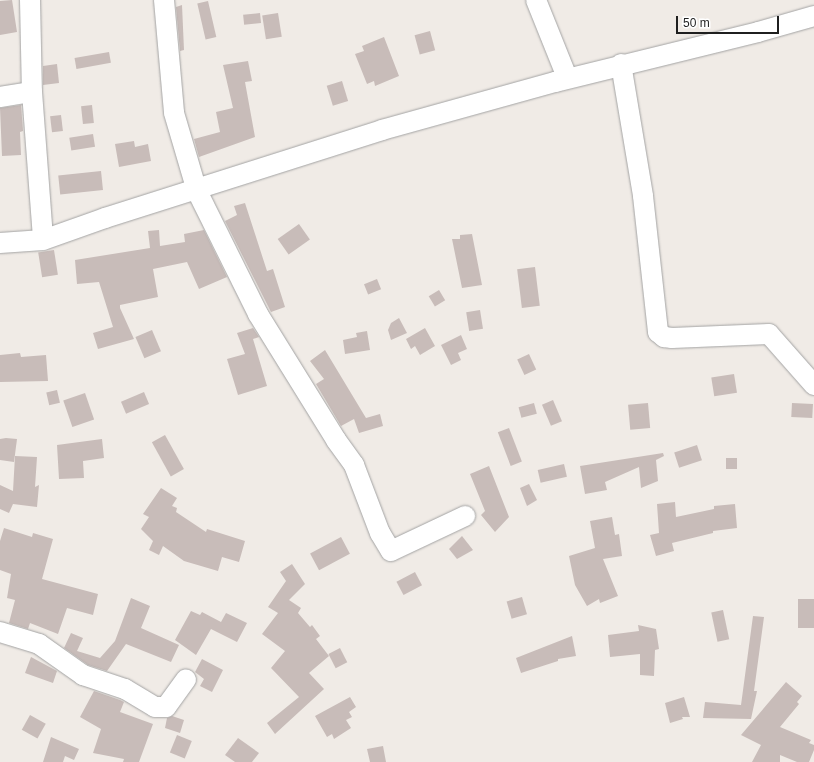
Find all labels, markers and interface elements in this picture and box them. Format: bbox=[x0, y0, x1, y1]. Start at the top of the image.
scale bar bbox=[678, 8, 781, 34]
text: 50 m bbox=[683, 16, 710, 30]

